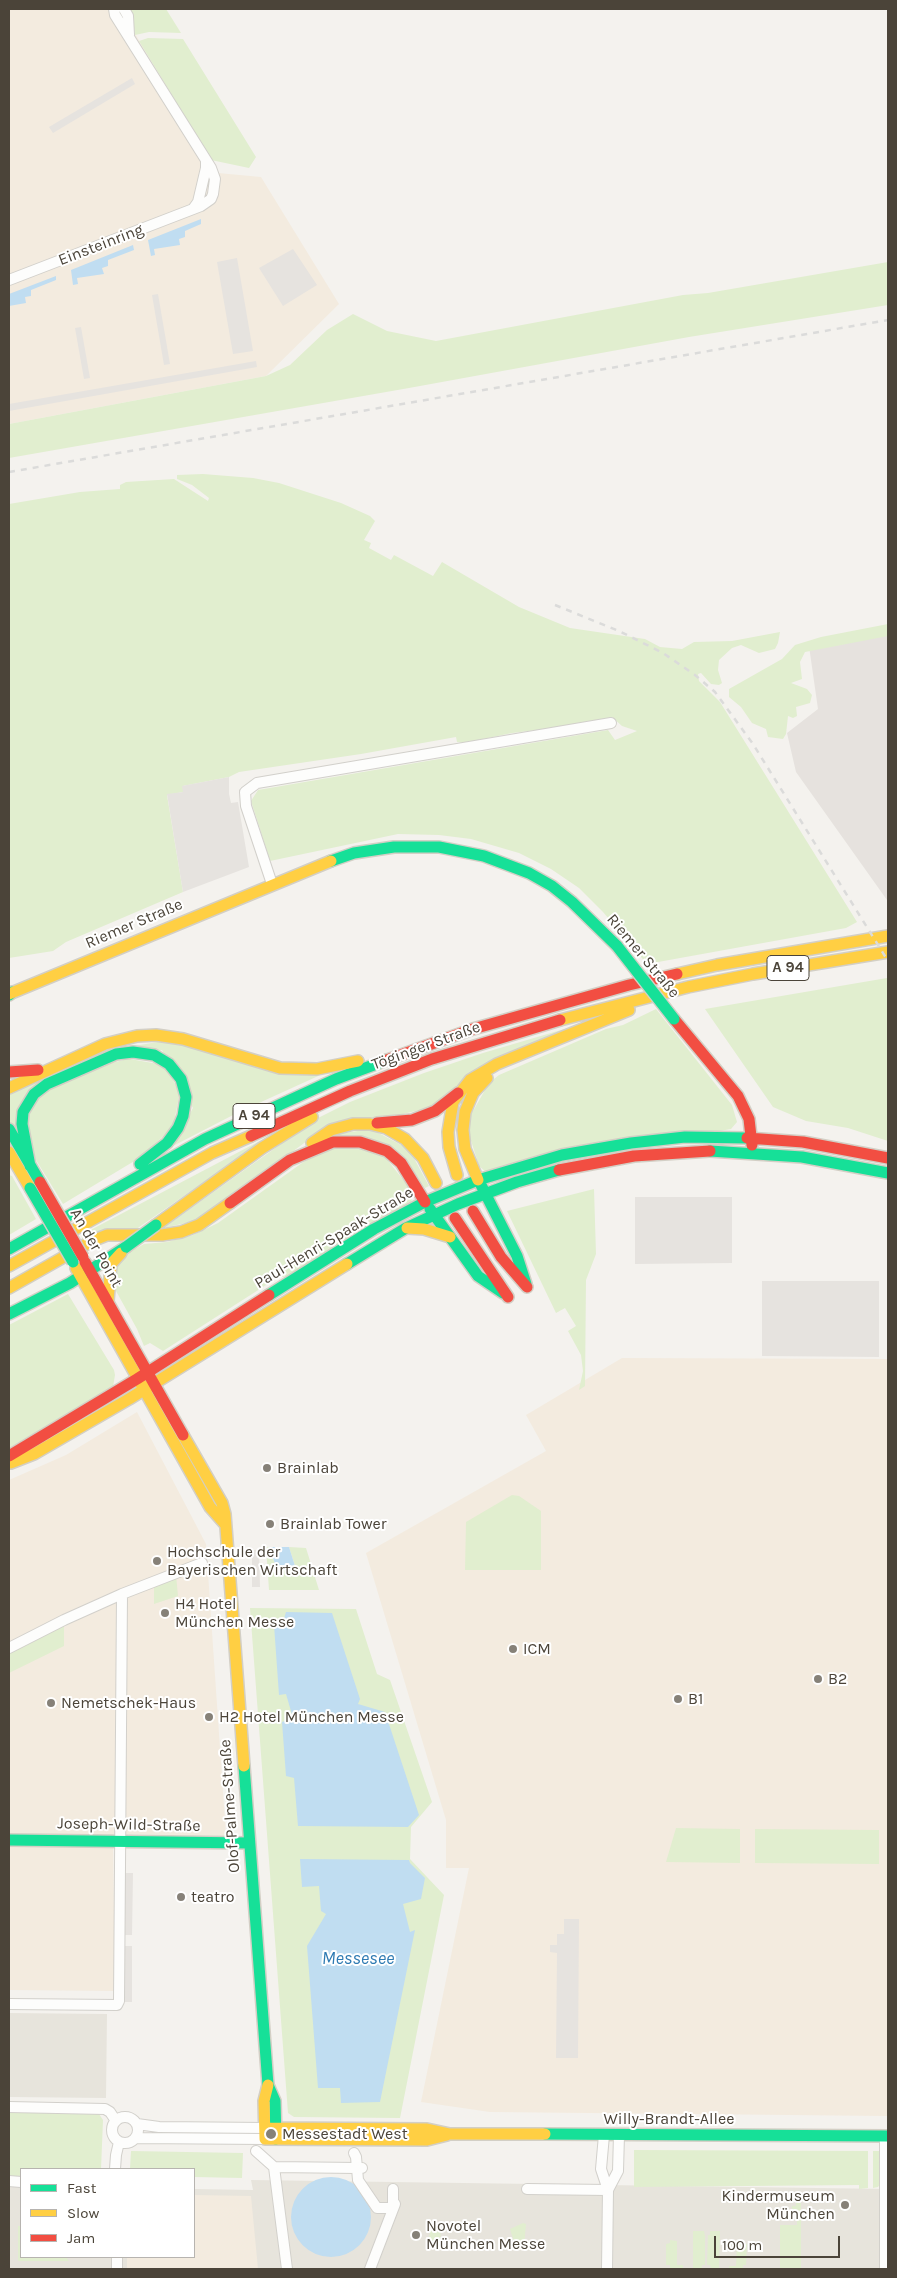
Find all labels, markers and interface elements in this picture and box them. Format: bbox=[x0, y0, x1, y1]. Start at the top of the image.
street label: Einsteinring bbox=[56, 220, 146, 270]
street label: Riemer Straße bbox=[82, 895, 186, 953]
street label: Riemer Straße bbox=[602, 910, 684, 1002]
road number: A 94 bbox=[767, 956, 809, 980]
street label: Töginger Straße bbox=[369, 1017, 483, 1075]
road number: A 94 bbox=[233, 1104, 275, 1128]
street label: Paul-Henri-Spaak-Straße bbox=[251, 1183, 417, 1293]
street label: An der Point bbox=[66, 1205, 126, 1291]
place label: Brainlab bbox=[277, 1458, 339, 1478]
marker: Brainlab bbox=[261, 1462, 273, 1474]
place label: Brainlab Tower bbox=[280, 1514, 387, 1534]
marker: Brainlab Tower bbox=[264, 1518, 276, 1530]
place label: Hochschule der Bayerischen Wirtschaft bbox=[167, 1542, 337, 1580]
marker: Hochschule der Bayerischen Wirtschaft bbox=[151, 1555, 163, 1567]
place label: H4 Hotel München Messe bbox=[175, 1594, 294, 1632]
marker: H4 Hotel München Messe bbox=[159, 1607, 171, 1619]
place label: ICM bbox=[523, 1639, 551, 1659]
marker: ICM bbox=[507, 1643, 519, 1655]
place label: B2 bbox=[828, 1669, 847, 1689]
marker: B2 bbox=[812, 1673, 824, 1685]
place label: B1 bbox=[688, 1689, 703, 1709]
place label: Nemetschek-Haus bbox=[61, 1693, 196, 1713]
marker: B1 bbox=[672, 1693, 684, 1705]
marker: Nemetschek-Haus bbox=[45, 1697, 57, 1709]
place label: H2 Hotel München Messe bbox=[219, 1707, 404, 1727]
marker: H2 Hotel München Messe bbox=[203, 1711, 215, 1723]
street label: Olof-Palme-Straße bbox=[216, 1739, 244, 1873]
street label: Joseph-Wild-Straße bbox=[57, 1814, 201, 1836]
place label: teatro bbox=[191, 1887, 235, 1907]
marker: teatro bbox=[175, 1891, 187, 1903]
water label: Messesee bbox=[322, 1948, 394, 1970]
street label: Willy-Brandt-Allee bbox=[604, 2109, 734, 2129]
place label: Messestadt West bbox=[282, 2124, 408, 2144]
marker: Messestadt West bbox=[264, 2127, 278, 2141]
legend bbox=[20, 2168, 195, 2258]
text: Fast bbox=[67, 2179, 96, 2197]
place label: Kindermuseum München bbox=[721, 2186, 835, 2224]
marker: Kindermuseum München bbox=[839, 2199, 851, 2211]
text: Slow bbox=[67, 2204, 99, 2222]
place label: Novotel München Messe bbox=[426, 2216, 545, 2254]
scale bar bbox=[717, 2226, 843, 2258]
text: Jam bbox=[67, 2229, 95, 2247]
marker: Novotel München Messe bbox=[410, 2229, 422, 2241]
text: 100 m bbox=[722, 2236, 762, 2254]

